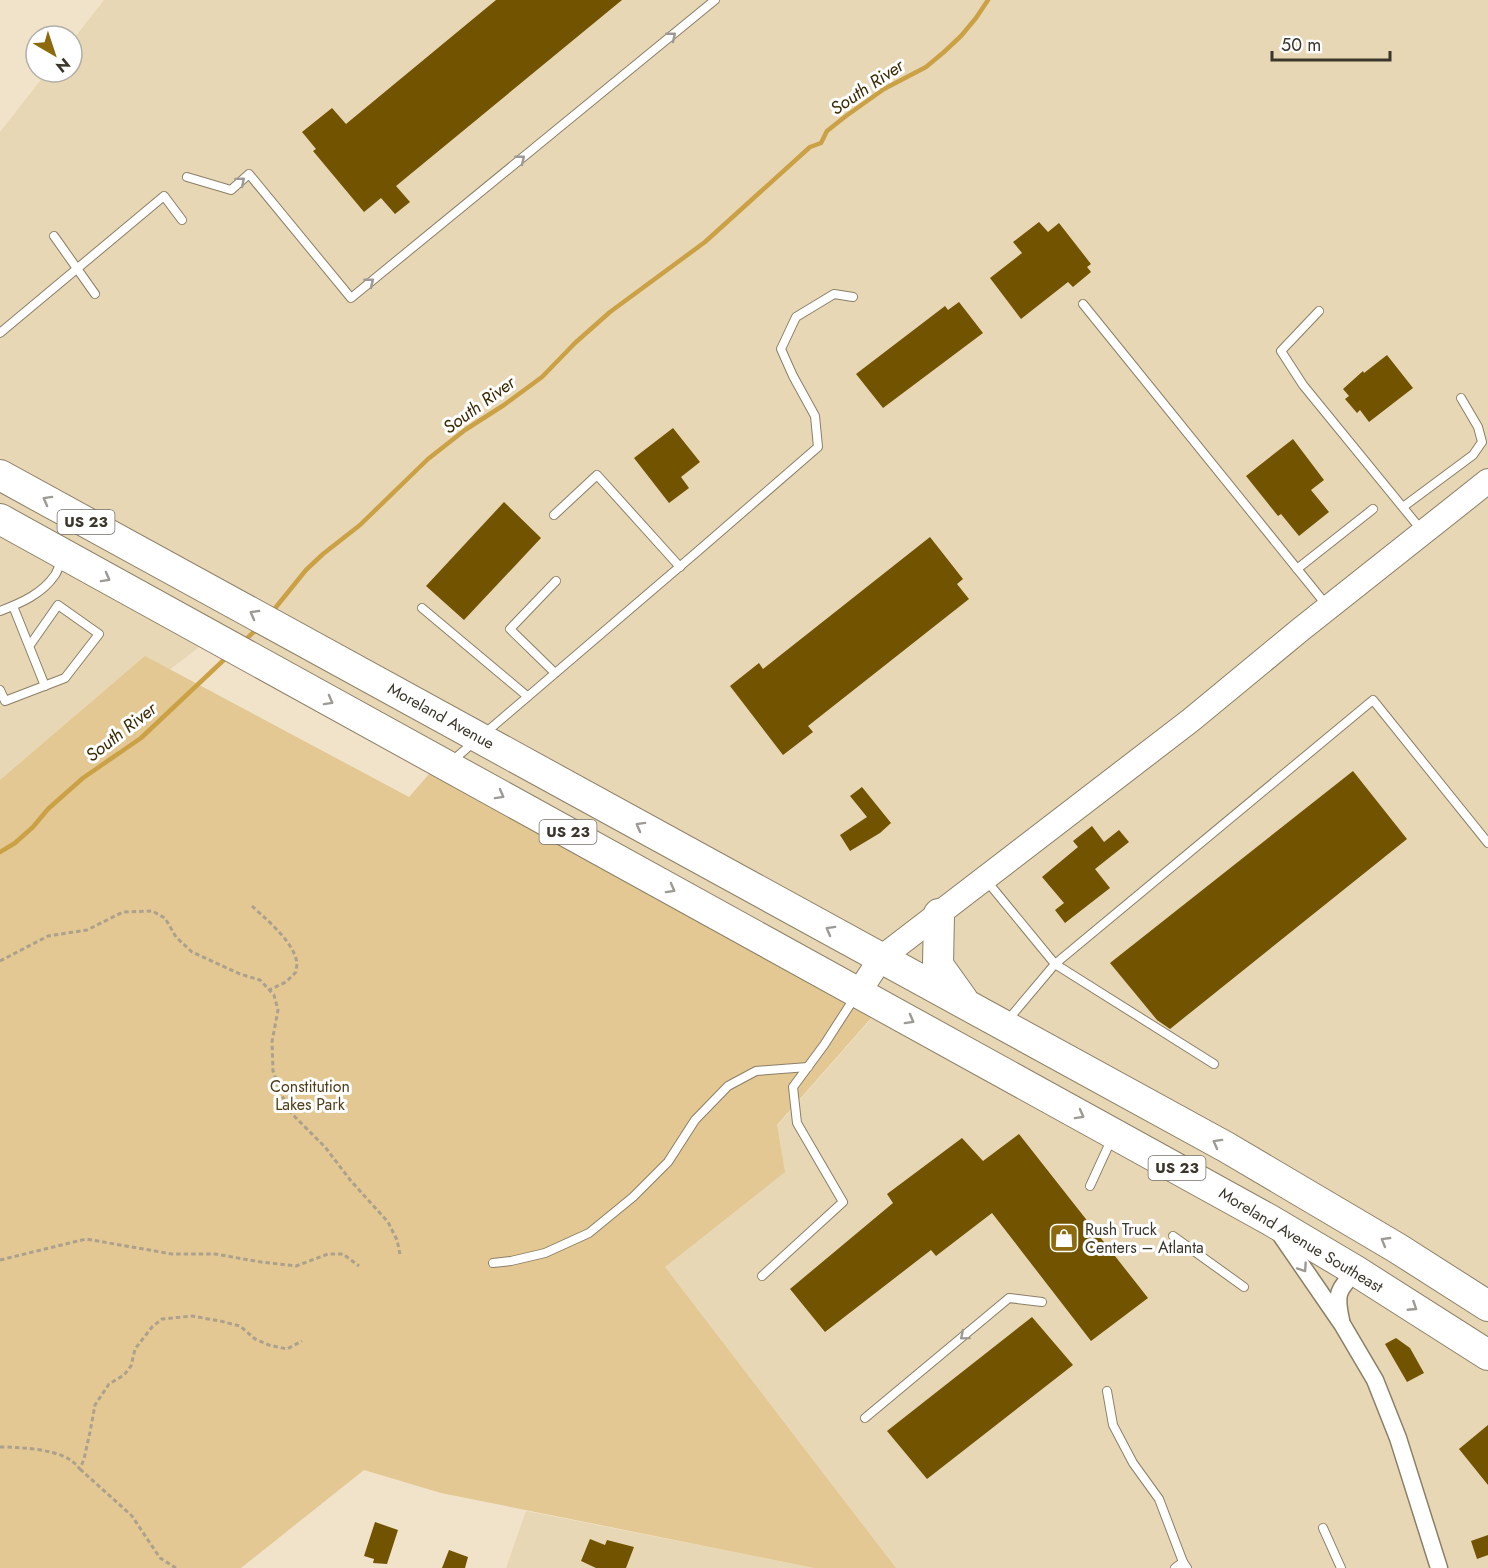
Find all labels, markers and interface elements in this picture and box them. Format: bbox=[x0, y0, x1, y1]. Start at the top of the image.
north arrow bbox=[24, 24, 84, 84]
scale bar bbox=[1272, 24, 1390, 62]
one-way arrow bbox=[665, 32, 676, 43]
text: 50 m bbox=[1281, 32, 1321, 58]
text: N bbox=[51, 52, 75, 78]
water label: South River bbox=[825, 52, 910, 121]
one-way arrow bbox=[514, 155, 525, 166]
one-way arrow bbox=[234, 178, 245, 189]
one-way arrow bbox=[363, 279, 374, 290]
water label: South River bbox=[437, 369, 521, 440]
one-way arrow bbox=[42, 496, 53, 507]
road number: US 23 bbox=[58, 510, 115, 534]
one-way arrow bbox=[100, 571, 111, 582]
one-way arrow bbox=[250, 610, 261, 621]
street label: Moreland Avenue bbox=[384, 677, 498, 755]
one-way arrow bbox=[323, 694, 334, 705]
water label: South River bbox=[80, 695, 163, 768]
one-way arrow bbox=[494, 788, 504, 799]
road number: US 23 bbox=[540, 820, 596, 844]
one-way arrow bbox=[636, 822, 647, 833]
one-way arrow bbox=[665, 882, 675, 893]
one-way arrow bbox=[825, 926, 836, 937]
one-way arrow bbox=[904, 1013, 914, 1024]
park label: Constitution Lakes Park bbox=[270, 1075, 350, 1116]
one-way arrow bbox=[1074, 1107, 1085, 1119]
one-way arrow bbox=[1213, 1139, 1223, 1150]
road number: US 23 bbox=[1148, 1156, 1206, 1180]
street label: Moreland Avenue Southeast bbox=[1215, 1182, 1388, 1298]
place label: Rush Truck Centers – Atlanta bbox=[1085, 1218, 1204, 1259]
shop icon: Rush Truck Centers – Atlanta bbox=[1048, 1222, 1080, 1254]
one-way arrow bbox=[1381, 1237, 1391, 1249]
one-way arrow bbox=[1296, 1261, 1307, 1272]
one-way arrow bbox=[1406, 1300, 1417, 1311]
one-way arrow bbox=[960, 1329, 971, 1340]

